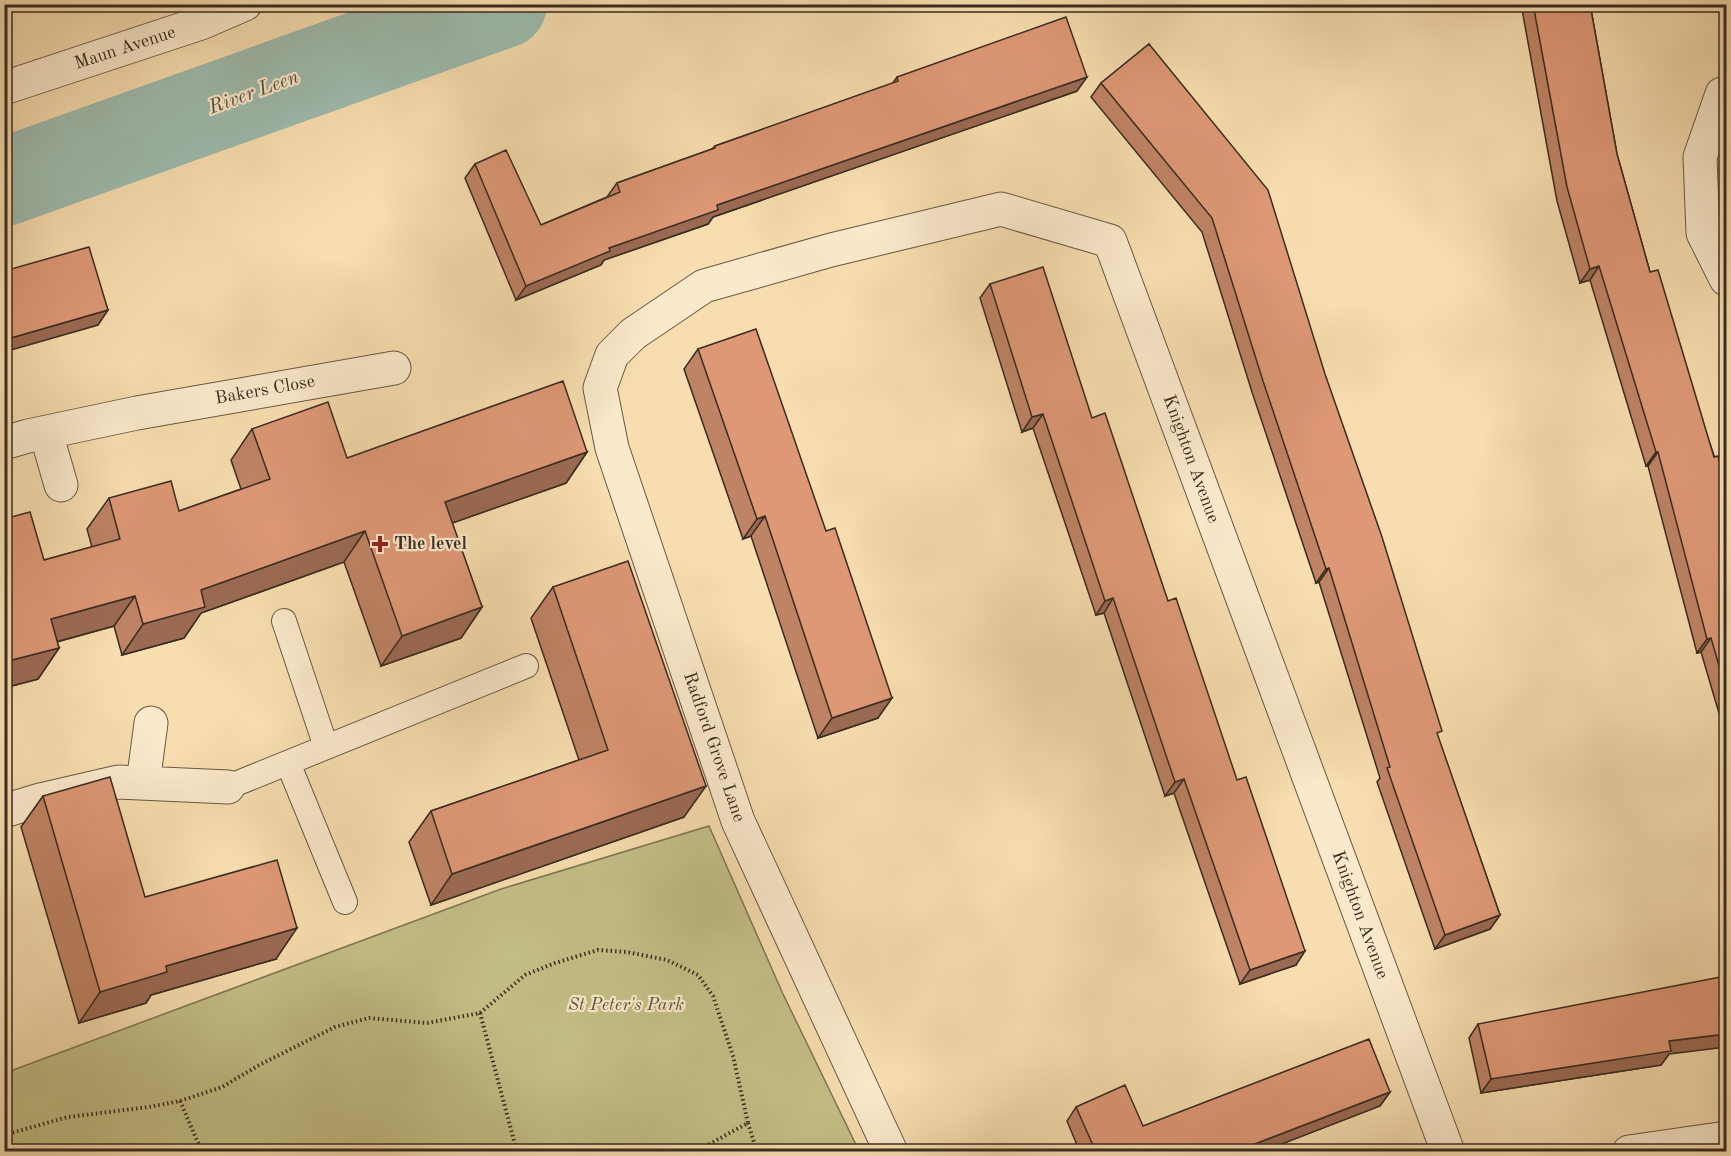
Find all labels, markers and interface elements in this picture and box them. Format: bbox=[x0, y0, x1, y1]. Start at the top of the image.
street label: Maun Avenue bbox=[72, 23, 178, 73]
water label: River Leen bbox=[205, 67, 302, 119]
street label: Bakers Close bbox=[214, 372, 316, 408]
street label: Knighton Avenue bbox=[1159, 393, 1223, 525]
marker: The level bbox=[371, 535, 389, 553]
place label: The level bbox=[394, 535, 468, 553]
street label: Radford Grove Lane bbox=[680, 670, 748, 824]
street label: Knighton Avenue bbox=[1328, 849, 1392, 981]
park label: St Peter's Park bbox=[568, 996, 684, 1014]

